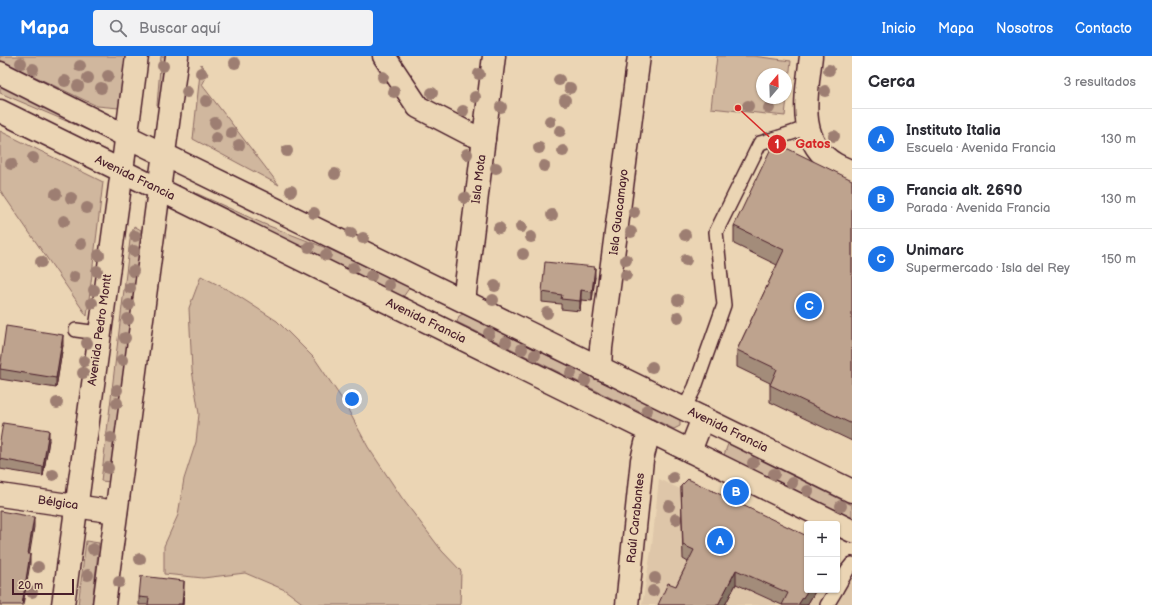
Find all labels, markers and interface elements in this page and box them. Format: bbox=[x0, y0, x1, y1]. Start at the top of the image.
search box bbox=[93, 10, 373, 46]
text: Mapa bbox=[20, 17, 69, 40]
icon: search bbox=[107, 17, 129, 39]
text: Buscar aquí bbox=[139, 19, 220, 38]
text: Inicio bbox=[882, 20, 916, 37]
text: Mapa bbox=[938, 20, 974, 37]
text: Nosotros bbox=[996, 20, 1053, 37]
text: Contacto bbox=[1075, 20, 1132, 37]
north arrow bbox=[756, 68, 792, 104]
text: Cerca bbox=[868, 72, 915, 92]
text: 3 resultados bbox=[1064, 74, 1136, 90]
text: Instituto Italia bbox=[906, 121, 1001, 140]
callout: Gatos bbox=[767, 131, 838, 156]
text: A bbox=[877, 131, 885, 147]
text: 130 m bbox=[1101, 131, 1136, 147]
text: Gatos bbox=[796, 136, 830, 152]
text: 1 bbox=[774, 137, 780, 152]
text: Escuela · Avenida Francia bbox=[906, 140, 1056, 156]
street label: Avenida Francia bbox=[93, 152, 178, 204]
street label: Isla Mota bbox=[469, 153, 489, 204]
street label: Isla Guacamayo bbox=[606, 168, 632, 256]
text: Francia alt. 2690 bbox=[906, 181, 1022, 200]
text: B bbox=[876, 191, 886, 207]
text: 130 m bbox=[1101, 191, 1136, 207]
text: Parada · Avenida Francia bbox=[906, 200, 1050, 216]
text: Unimarc bbox=[906, 241, 964, 260]
text: C bbox=[876, 251, 886, 267]
text: 150 m bbox=[1102, 251, 1136, 267]
text: Supermercado · Isla del Rey bbox=[906, 260, 1070, 276]
street label: Avenida Pedro Montt bbox=[85, 273, 115, 387]
pin: C bbox=[796, 291, 822, 321]
street label: Avenida Francia bbox=[384, 295, 469, 347]
your location bbox=[342, 389, 362, 409]
street label: Avenida Francia bbox=[686, 404, 771, 456]
street label: Raúl Carabantes bbox=[624, 472, 648, 564]
pin: B bbox=[723, 477, 749, 507]
street label: Bélgica bbox=[37, 493, 80, 513]
map controls bbox=[804, 521, 840, 593]
button: + bbox=[804, 521, 840, 557]
pin: A bbox=[707, 526, 733, 556]
button: − bbox=[804, 557, 840, 593]
scale bar bbox=[12, 577, 74, 596]
text: 20 m bbox=[18, 579, 43, 592]

